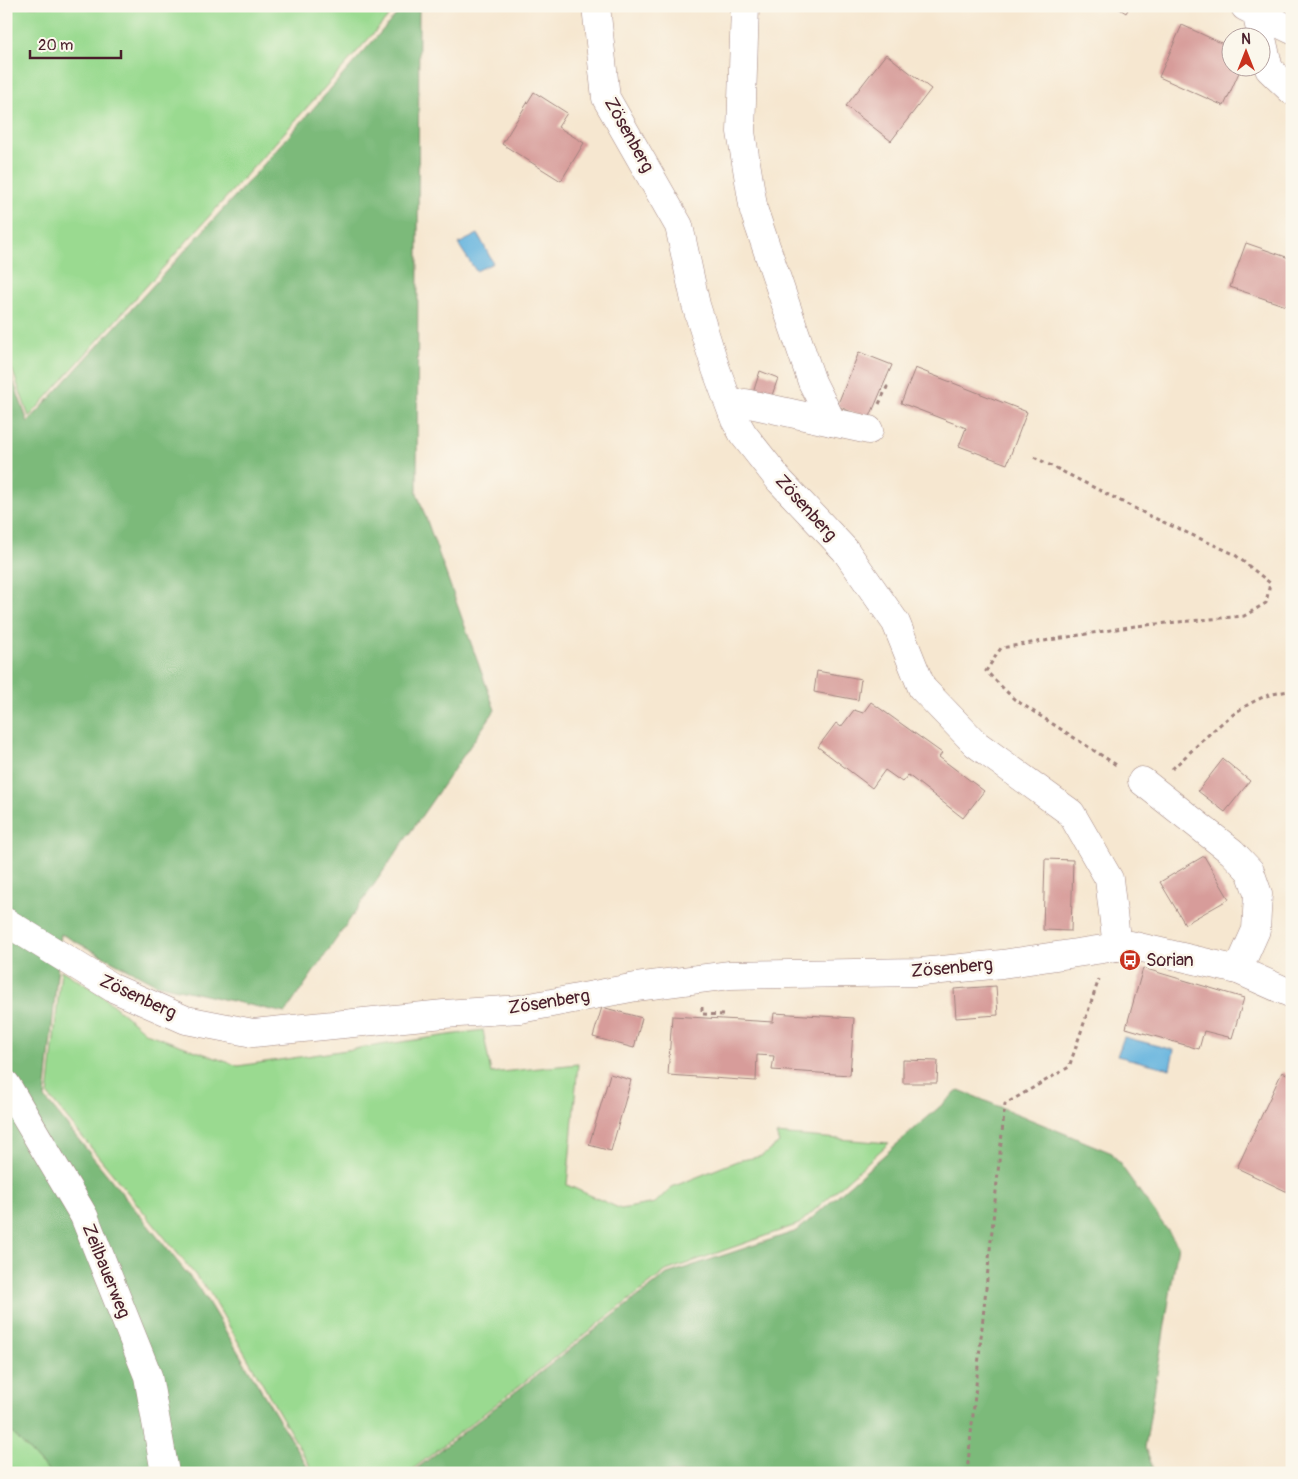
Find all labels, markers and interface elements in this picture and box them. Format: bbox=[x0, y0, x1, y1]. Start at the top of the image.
scale bar bbox=[30, 28, 121, 60]
north arrow bbox=[1220, 28, 1270, 78]
text: N bbox=[1241, 31, 1251, 48]
text: 20 m bbox=[38, 36, 73, 55]
street label: Zösenberg bbox=[599, 94, 659, 176]
street label: Zösenberg bbox=[770, 470, 842, 546]
bus stop icon: Sorian bbox=[1118, 948, 1142, 972]
place label: Sorian bbox=[1146, 949, 1194, 972]
street label: Zösenberg bbox=[910, 953, 994, 983]
street label: Zösenberg bbox=[96, 969, 180, 1025]
street label: Zösenberg bbox=[507, 984, 591, 1020]
street label: Zeilbauerweg bbox=[77, 1220, 135, 1322]

